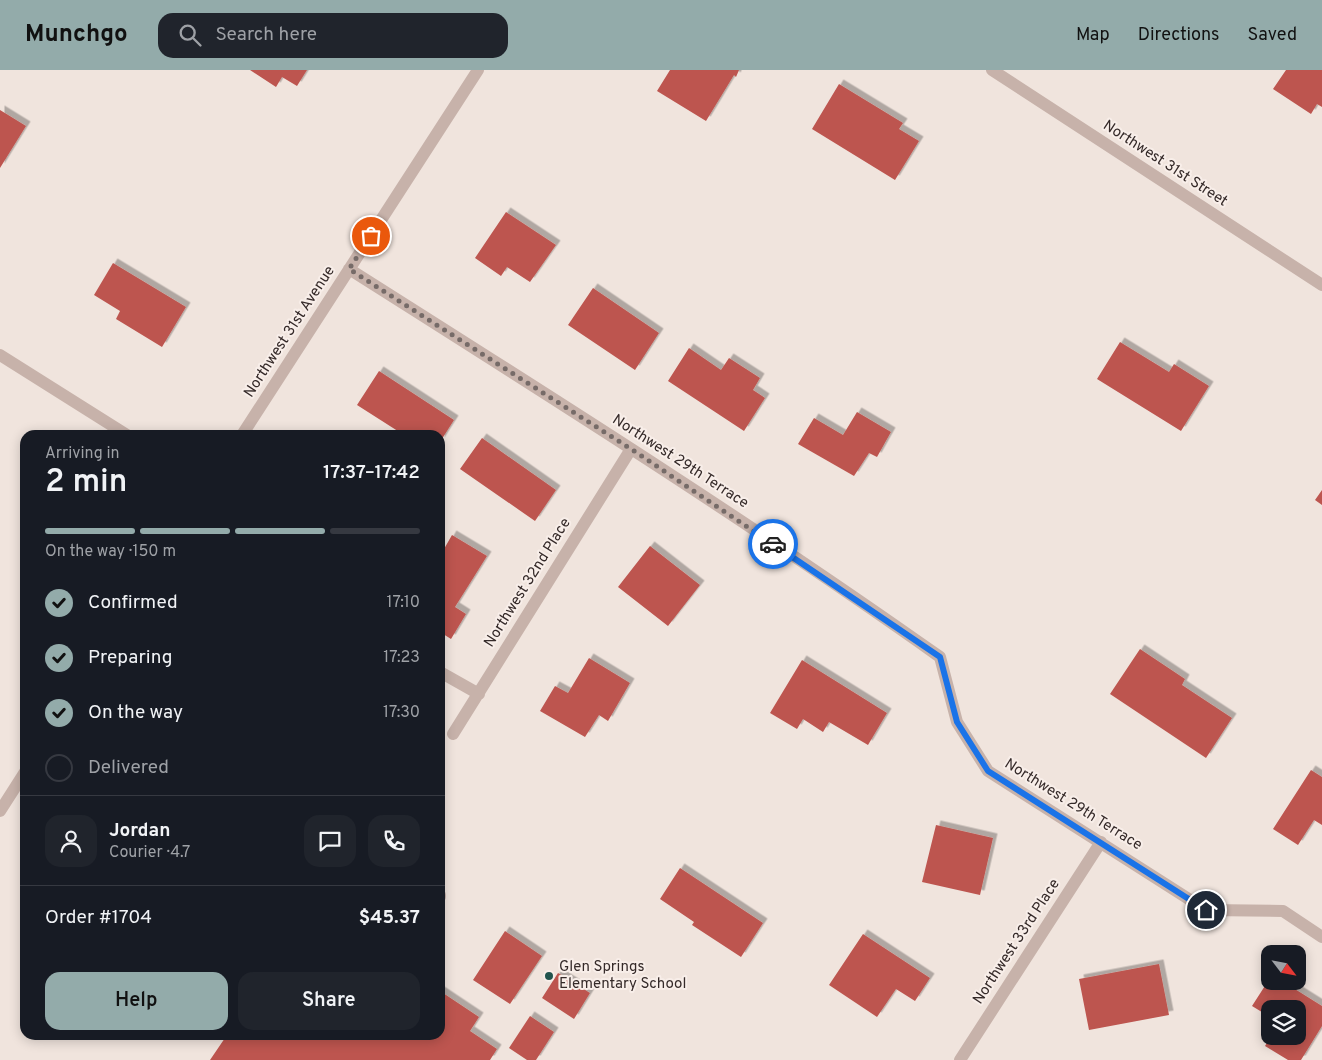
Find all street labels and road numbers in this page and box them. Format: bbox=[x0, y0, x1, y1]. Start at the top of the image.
street label: Northwest 31st Street bbox=[1099, 117, 1231, 211]
street label: Northwest 31st Avenue bbox=[240, 263, 340, 401]
street label: Northwest 29th Terrace bbox=[608, 411, 752, 513]
street label: Northwest 32nd Place bbox=[480, 515, 576, 651]
street label: Northwest 29th Terrace bbox=[1001, 755, 1145, 855]
street label: Northwest 33rd Place bbox=[969, 876, 1065, 1008]

